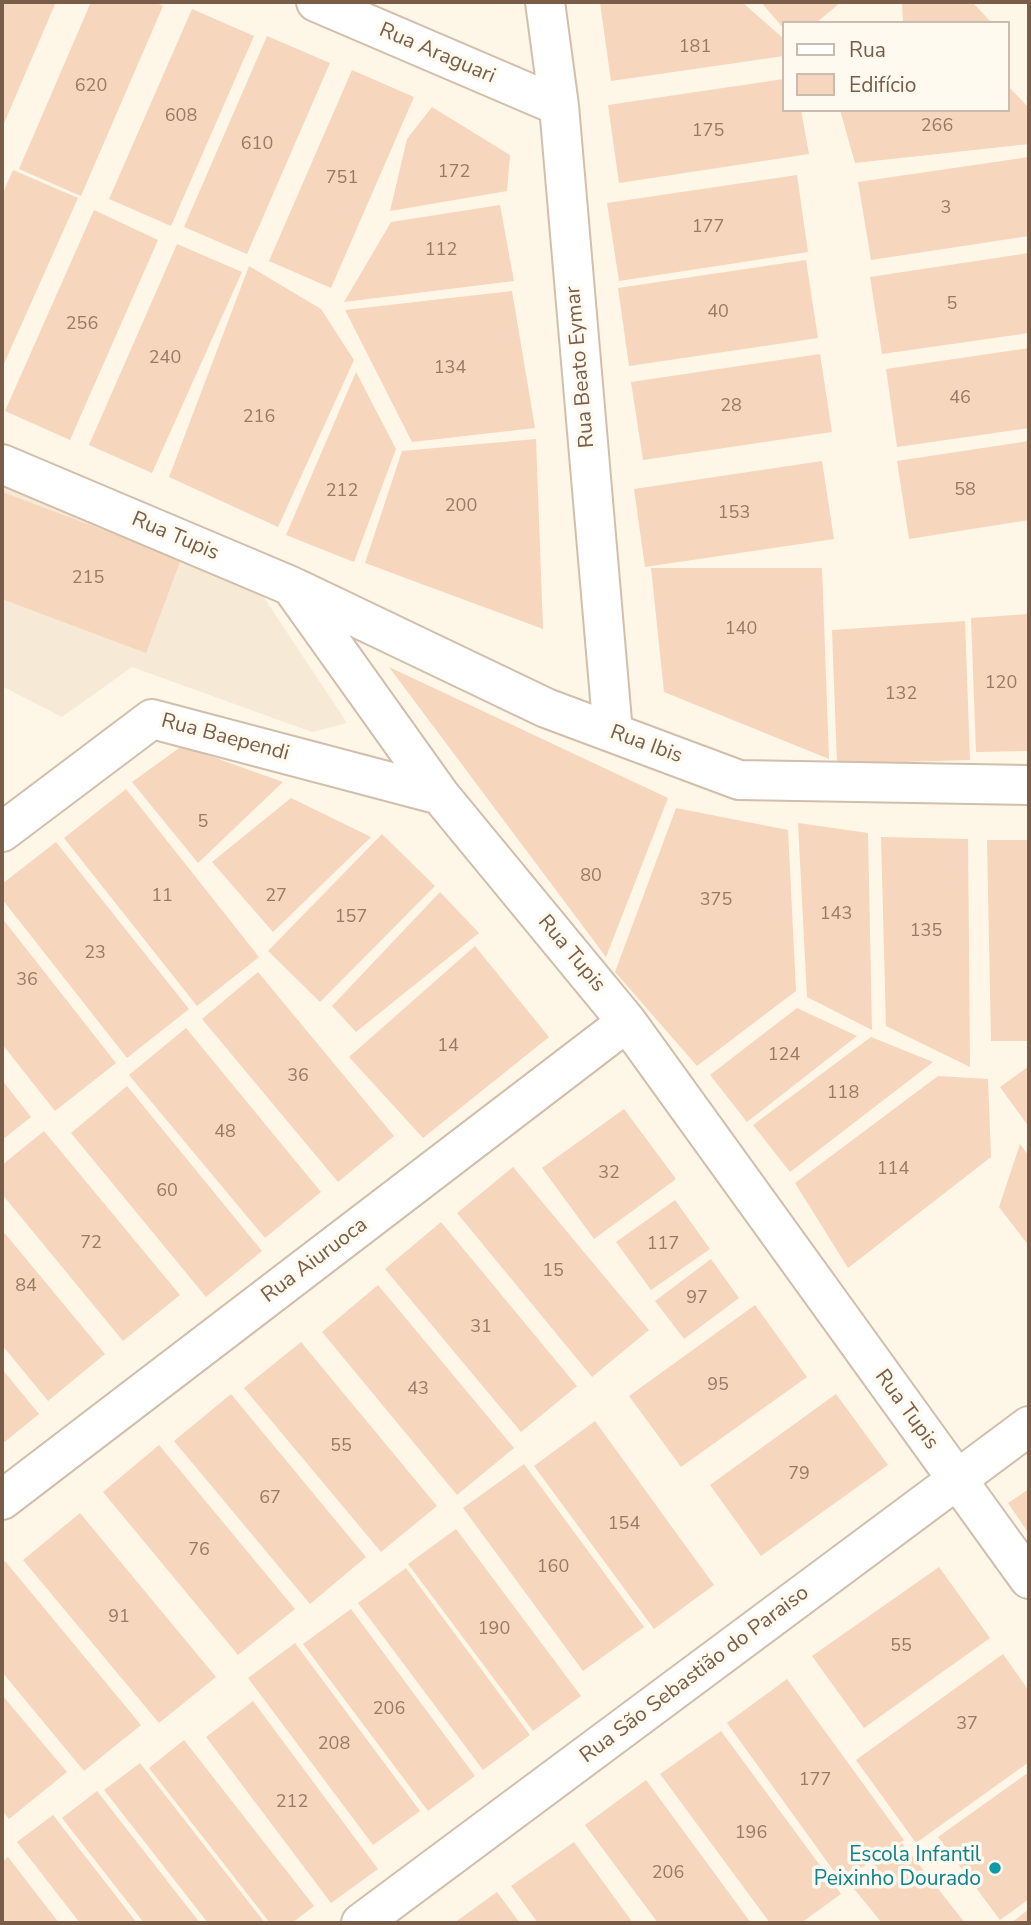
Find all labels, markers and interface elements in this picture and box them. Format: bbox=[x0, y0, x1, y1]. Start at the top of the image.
street label: Rua Araguari bbox=[375, 18, 499, 90]
legend bbox=[782, 21, 1010, 112]
text: Rua bbox=[849, 36, 886, 64]
house number: 181 bbox=[679, 37, 711, 59]
text: Edifício bbox=[849, 71, 916, 99]
house number: 620 bbox=[75, 76, 107, 98]
house number: 608 bbox=[165, 106, 197, 128]
house number: 266 bbox=[921, 116, 953, 138]
house number: 175 bbox=[692, 121, 724, 143]
house number: 610 bbox=[241, 134, 273, 156]
house number: 172 bbox=[438, 162, 470, 184]
house number: 751 bbox=[326, 168, 358, 190]
house number: 3 bbox=[941, 198, 951, 220]
house number: 177 bbox=[692, 217, 724, 239]
house number: 112 bbox=[425, 240, 457, 262]
street label: Rua Beato Eymar bbox=[561, 285, 601, 449]
house number: 5 bbox=[947, 294, 957, 316]
house number: 40 bbox=[707, 302, 729, 324]
house number: 256 bbox=[66, 314, 98, 336]
house number: 240 bbox=[149, 348, 181, 370]
house number: 134 bbox=[434, 358, 466, 380]
house number: 46 bbox=[949, 388, 971, 410]
house number: 28 bbox=[720, 396, 742, 418]
house number: 216 bbox=[243, 407, 275, 429]
house number: 58 bbox=[954, 480, 976, 502]
house number: 212 bbox=[326, 481, 358, 503]
house number: 200 bbox=[445, 496, 477, 518]
house number: 153 bbox=[718, 503, 750, 525]
street label: Rua Tupis bbox=[128, 507, 222, 567]
house number: 215 bbox=[72, 568, 104, 590]
house number: 140 bbox=[725, 619, 757, 641]
house number: 120 bbox=[985, 673, 1017, 695]
house number: 132 bbox=[885, 684, 917, 706]
street label: Rua Baependi bbox=[158, 709, 292, 767]
street label: Rua Ibis bbox=[606, 720, 686, 770]
house number: 5 bbox=[198, 812, 208, 834]
house number: 80 bbox=[580, 866, 602, 888]
house number: 11 bbox=[151, 886, 173, 908]
house number: 27 bbox=[265, 886, 287, 908]
house number: 375 bbox=[700, 890, 732, 912]
house number: 143 bbox=[820, 904, 852, 926]
house number: 157 bbox=[335, 907, 367, 929]
street label: Rua Tupis bbox=[532, 910, 610, 998]
house number: 135 bbox=[910, 921, 942, 943]
house number: 23 bbox=[84, 943, 106, 965]
house number: 36 bbox=[16, 970, 38, 992]
house number: 14 bbox=[437, 1036, 459, 1058]
house number: 124 bbox=[768, 1045, 800, 1067]
house number: 36 bbox=[287, 1066, 309, 1088]
house number: 118 bbox=[827, 1083, 859, 1105]
house number: 48 bbox=[214, 1122, 236, 1144]
house number: 114 bbox=[877, 1159, 909, 1181]
house number: 32 bbox=[598, 1163, 620, 1185]
house number: 60 bbox=[156, 1181, 178, 1203]
street label: Rua Aiuruoca bbox=[257, 1213, 373, 1309]
house number: 72 bbox=[80, 1233, 102, 1255]
house number: 117 bbox=[647, 1234, 679, 1256]
house number: 15 bbox=[542, 1261, 564, 1283]
house number: 84 bbox=[15, 1276, 37, 1298]
house number: 97 bbox=[686, 1288, 708, 1310]
house number: 31 bbox=[470, 1317, 492, 1339]
street label: Rua Tupis bbox=[869, 1365, 943, 1455]
house number: 95 bbox=[707, 1375, 729, 1397]
house number: 43 bbox=[407, 1379, 429, 1401]
house number: 55 bbox=[330, 1436, 352, 1458]
house number: 79 bbox=[788, 1464, 810, 1486]
house number: 67 bbox=[259, 1488, 281, 1510]
house number: 154 bbox=[608, 1514, 640, 1536]
house number: 76 bbox=[188, 1540, 210, 1562]
house number: 160 bbox=[537, 1557, 569, 1579]
street label: Rua São Sebastião do Paraiso bbox=[576, 1581, 814, 1769]
house number: 91 bbox=[108, 1607, 130, 1629]
house number: 190 bbox=[478, 1619, 510, 1641]
house number: 55 bbox=[890, 1636, 912, 1658]
house number: 206 bbox=[373, 1699, 405, 1721]
house number: 37 bbox=[956, 1714, 978, 1736]
house number: 208 bbox=[318, 1734, 350, 1756]
house number: 177 bbox=[799, 1770, 831, 1792]
house number: 212 bbox=[276, 1792, 308, 1814]
house number: 196 bbox=[735, 1823, 767, 1845]
place label: Escola Infantil Peixinho Dourado bbox=[814, 1843, 981, 1893]
marker: Escola Infantil Peixinho Dourado bbox=[987, 1860, 1003, 1876]
house number: 206 bbox=[652, 1863, 684, 1885]

